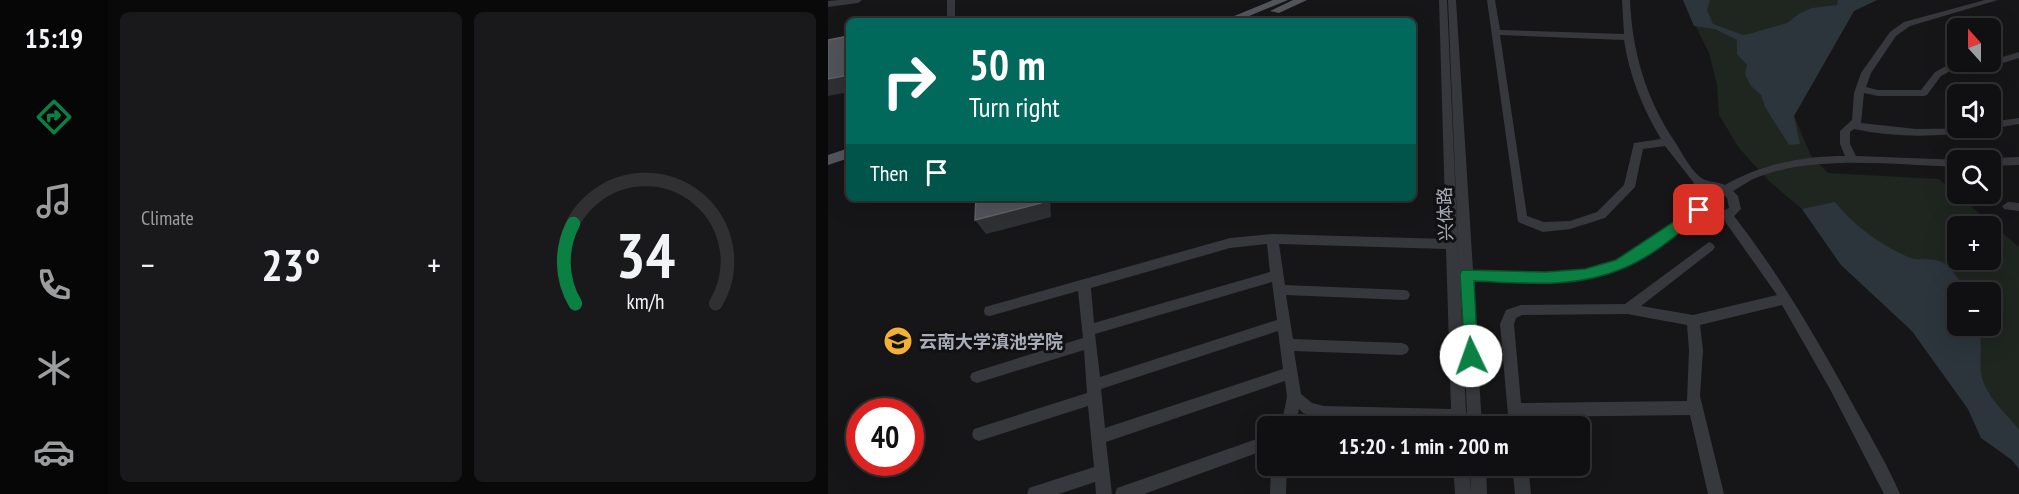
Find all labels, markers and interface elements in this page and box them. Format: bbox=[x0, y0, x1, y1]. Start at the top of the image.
north arrow bbox=[1947, 18, 2001, 72]
map controls bbox=[1947, 18, 2001, 336]
text: 15:19 bbox=[25, 21, 83, 55]
text: 50 m bbox=[969, 37, 1046, 92]
icon: right bbox=[870, 42, 948, 120]
button: sound bbox=[1947, 84, 2001, 138]
text: Turn right bbox=[969, 90, 1060, 124]
icon: directions bbox=[33, 96, 75, 138]
button: search bbox=[1947, 150, 2001, 204]
icon: arrive bbox=[920, 156, 953, 189]
text: Then bbox=[870, 159, 908, 187]
icon: music bbox=[33, 180, 75, 222]
pin bbox=[1673, 184, 1724, 235]
street label: 兴体路 bbox=[1433, 187, 1457, 241]
icon: arrive bbox=[1682, 193, 1715, 226]
text: Climate bbox=[141, 205, 194, 231]
text: 34 bbox=[615, 214, 675, 295]
button: + bbox=[1947, 216, 2001, 270]
text: 23° bbox=[261, 235, 321, 293]
text: − bbox=[141, 243, 155, 286]
text: + bbox=[427, 243, 441, 286]
icon: phone bbox=[33, 264, 75, 306]
button: − bbox=[1947, 282, 2001, 336]
text: km/h bbox=[626, 287, 664, 315]
position arrow bbox=[1439, 324, 1503, 388]
school or university icon: 云南大学滇池学院 bbox=[882, 325, 914, 357]
place label: 云南大学滇池学院 bbox=[919, 330, 1063, 353]
icon: climate bbox=[33, 347, 75, 389]
speed limit sign: 40 bbox=[846, 398, 924, 476]
icon: car bbox=[33, 431, 75, 473]
text: 15:20 · 1 min · 200 m bbox=[1338, 432, 1509, 460]

